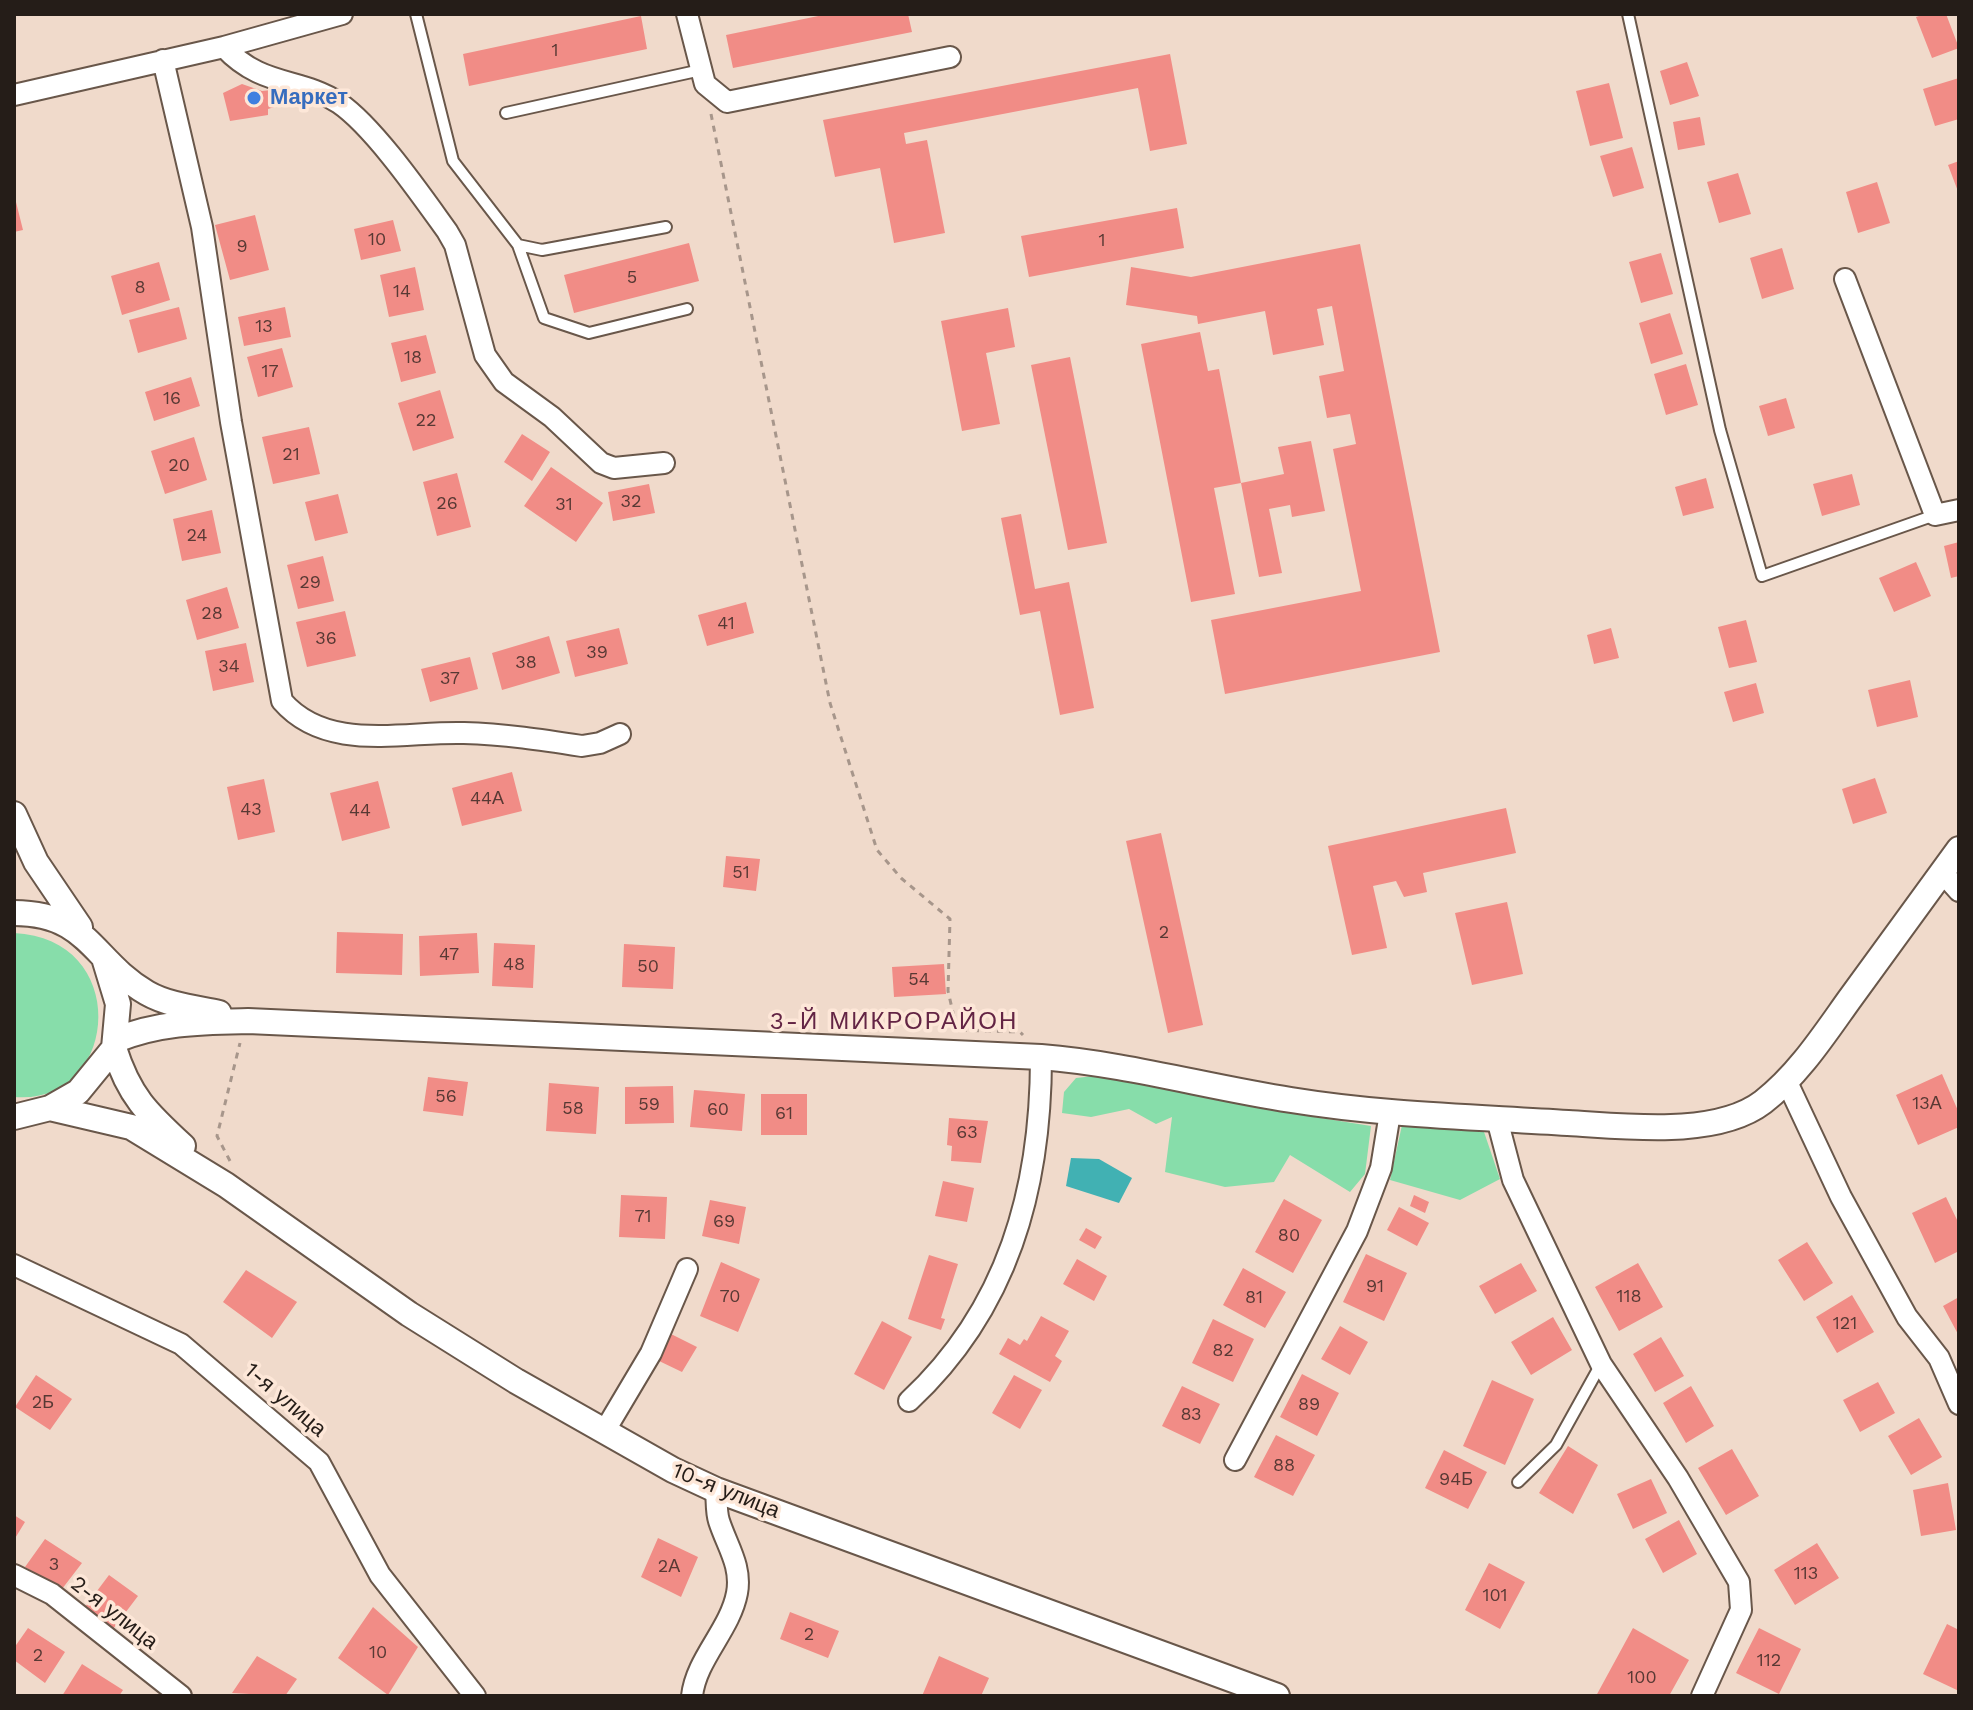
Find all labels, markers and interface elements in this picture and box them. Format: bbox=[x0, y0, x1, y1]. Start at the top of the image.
house number: 1 bbox=[551, 40, 559, 62]
place label: Маркет bbox=[270, 85, 348, 111]
marker: Маркет bbox=[245, 89, 263, 107]
house number: 10 bbox=[368, 229, 386, 251]
house number: 1 bbox=[1098, 230, 1106, 252]
house number: 9 bbox=[236, 236, 248, 258]
house number: 5 bbox=[627, 267, 637, 289]
house number: 8 bbox=[134, 277, 146, 299]
house number: 14 bbox=[393, 281, 411, 303]
house number: 13 bbox=[255, 316, 273, 338]
house number: 18 bbox=[404, 347, 422, 369]
house number: 17 bbox=[261, 361, 279, 383]
house number: 16 bbox=[163, 388, 181, 410]
house number: 22 bbox=[416, 410, 436, 432]
house number: 21 bbox=[282, 444, 300, 466]
house number: 20 bbox=[168, 455, 190, 477]
house number: 32 bbox=[621, 491, 641, 513]
house number: 26 bbox=[436, 493, 458, 515]
house number: 31 bbox=[555, 494, 573, 516]
house number: 24 bbox=[187, 525, 207, 547]
house number: 29 bbox=[299, 572, 321, 594]
house number: 28 bbox=[201, 603, 223, 625]
house number: 41 bbox=[717, 613, 735, 635]
house number: 36 bbox=[315, 628, 337, 650]
house number: 39 bbox=[586, 642, 608, 664]
house number: 38 bbox=[515, 652, 537, 674]
house number: 34 bbox=[218, 656, 240, 678]
house number: 37 bbox=[440, 668, 460, 690]
house number: 44А bbox=[470, 788, 504, 810]
house number: 43 bbox=[240, 799, 262, 821]
house number: 44 bbox=[349, 800, 371, 822]
house number: 51 bbox=[732, 862, 750, 884]
house number: 2 bbox=[1159, 922, 1169, 944]
house number: 47 bbox=[439, 944, 459, 966]
house number: 48 bbox=[503, 954, 525, 976]
house number: 50 bbox=[637, 956, 659, 978]
house number: 54 bbox=[908, 969, 930, 991]
district label: 3-Й МИКРОРАЙОН bbox=[770, 1008, 1018, 1036]
house number: 56 bbox=[435, 1086, 457, 1108]
house number: 13А bbox=[1912, 1093, 1942, 1115]
house number: 59 bbox=[638, 1094, 660, 1116]
house number: 58 bbox=[562, 1098, 584, 1120]
house number: 60 bbox=[707, 1099, 729, 1121]
house number: 61 bbox=[775, 1103, 793, 1125]
house number: 63 bbox=[956, 1122, 978, 1144]
house number: 71 bbox=[634, 1206, 652, 1228]
house number: 69 bbox=[713, 1211, 735, 1233]
house number: 80 bbox=[1278, 1225, 1300, 1247]
house number: 91 bbox=[1366, 1276, 1384, 1298]
house number: 70 bbox=[720, 1286, 740, 1308]
house number: 118 bbox=[1616, 1286, 1642, 1308]
house number: 81 bbox=[1245, 1287, 1263, 1309]
house number: 121 bbox=[1833, 1313, 1857, 1335]
house number: 82 bbox=[1212, 1340, 1234, 1362]
street label: 1-я улица bbox=[239, 1357, 331, 1443]
house number: 2Б bbox=[32, 1392, 54, 1414]
house number: 89 bbox=[1298, 1394, 1320, 1416]
house number: 83 bbox=[1180, 1404, 1202, 1426]
house number: 88 bbox=[1273, 1455, 1295, 1477]
street label: 10-я улица bbox=[668, 1458, 784, 1524]
house number: 94Б bbox=[1439, 1469, 1473, 1491]
house number: 3 bbox=[49, 1554, 59, 1576]
house number: 2А bbox=[658, 1556, 680, 1578]
house number: 113 bbox=[1794, 1563, 1818, 1585]
street label: 2-я улица bbox=[65, 1571, 163, 1655]
house number: 101 bbox=[1482, 1585, 1508, 1607]
house number: 2 bbox=[804, 1624, 814, 1646]
house number: 10 bbox=[369, 1642, 387, 1664]
house number: 2 bbox=[33, 1645, 43, 1667]
house number: 112 bbox=[1757, 1650, 1781, 1672]
house number: 100 bbox=[1627, 1667, 1657, 1689]

